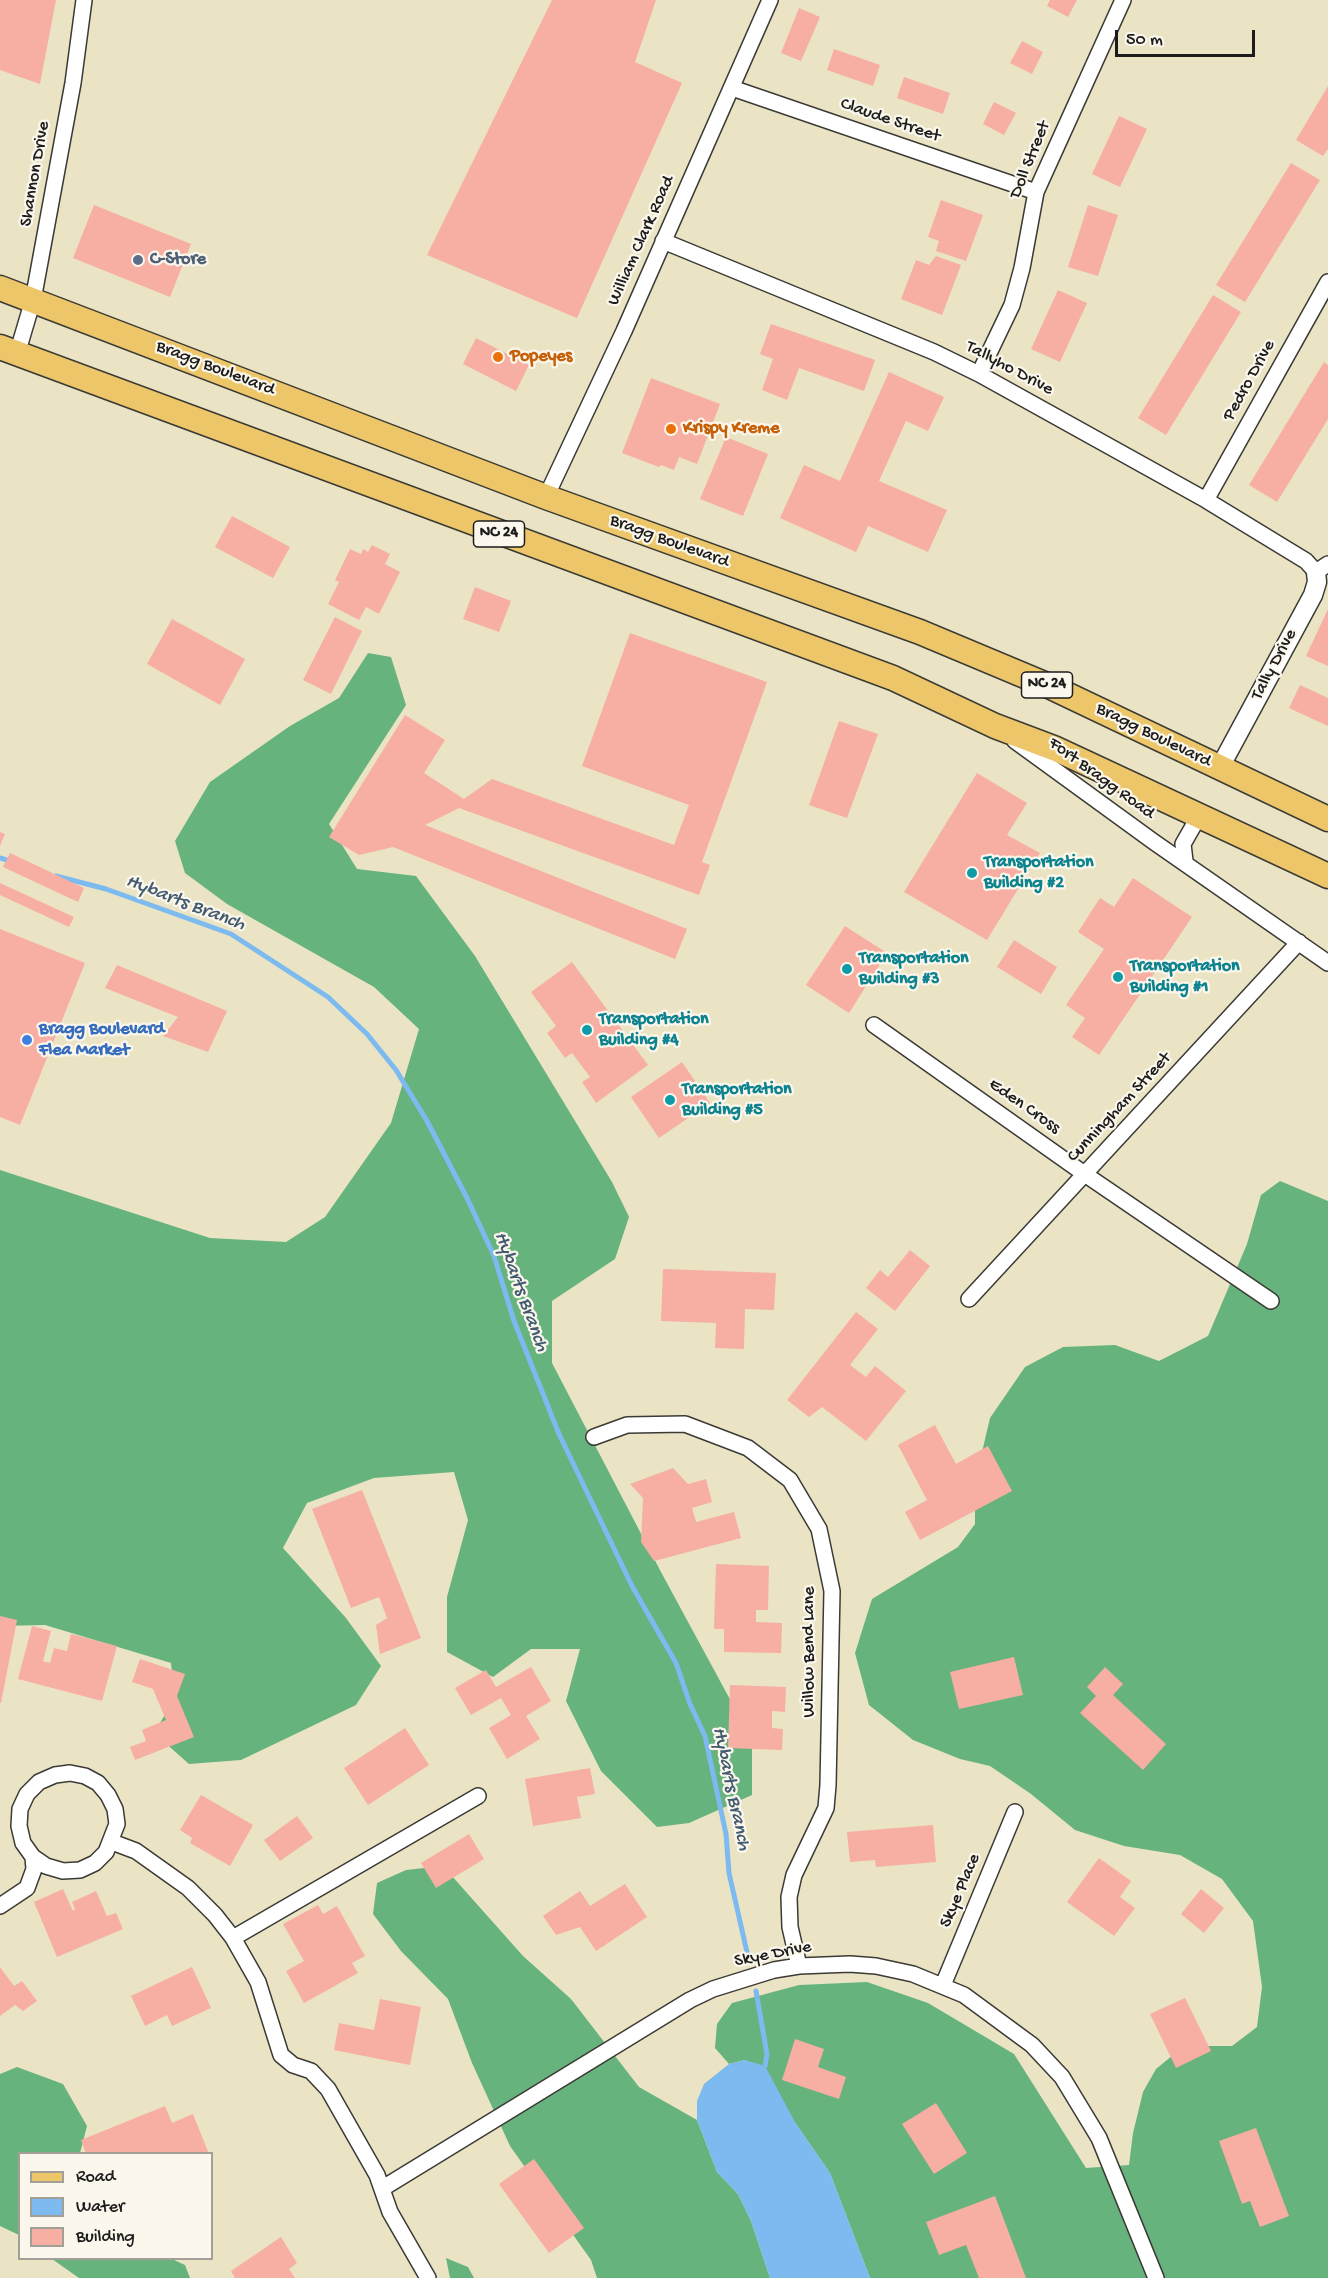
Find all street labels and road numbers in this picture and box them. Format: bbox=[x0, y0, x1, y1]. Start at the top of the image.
street label: Claude Street bbox=[837, 94, 943, 148]
street label: Doll Street bbox=[1006, 118, 1056, 202]
street label: Shannon Drive bbox=[16, 120, 56, 228]
street label: William Clark Road bbox=[604, 173, 680, 309]
street label: Bragg Boulevard bbox=[153, 336, 277, 402]
street label: Tallyho Drive bbox=[961, 337, 1057, 401]
street label: Pedro Drive bbox=[1219, 337, 1281, 425]
street label: Bragg Boulevard bbox=[606, 510, 732, 574]
road number: NC 24 bbox=[474, 521, 524, 547]
street label: Tally Drive bbox=[1247, 626, 1303, 704]
road number: NC 24 bbox=[1022, 672, 1072, 698]
street label: Bragg Boulevard bbox=[1092, 699, 1214, 773]
street label: Fort Bragg Road bbox=[1044, 733, 1158, 825]
street label: Cunningham Street bbox=[1063, 1048, 1177, 1168]
street label: Eden Cross bbox=[984, 1074, 1064, 1140]
street label: Willow Bend Lane bbox=[799, 1587, 821, 1717]
street label: Skye Place bbox=[936, 1851, 986, 1931]
street label: Skye Drive bbox=[733, 1937, 813, 1973]

